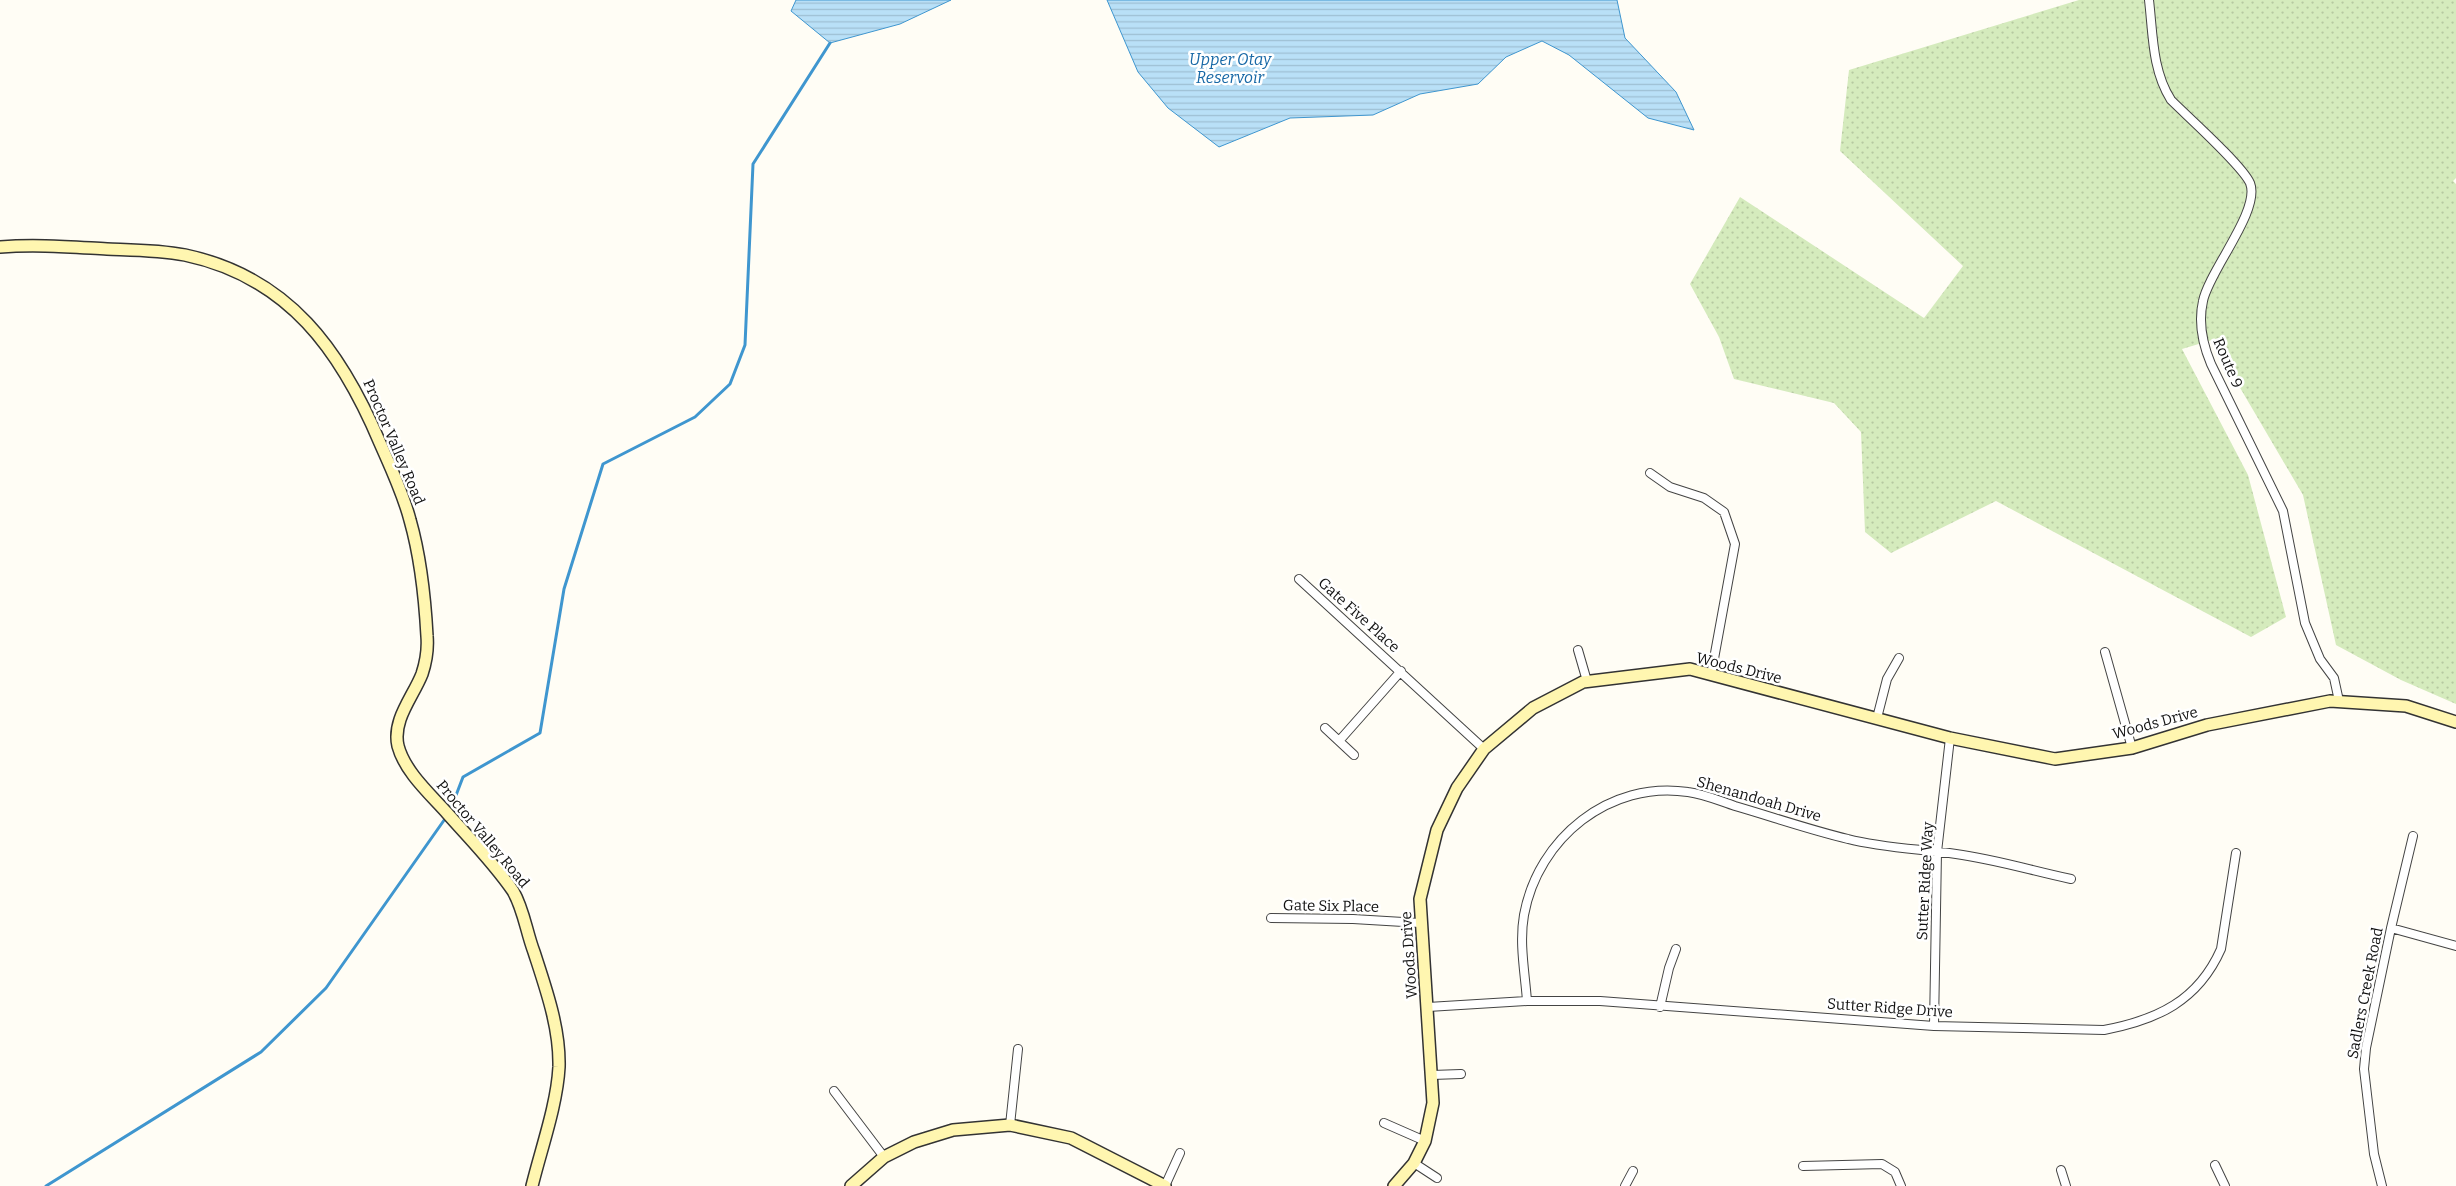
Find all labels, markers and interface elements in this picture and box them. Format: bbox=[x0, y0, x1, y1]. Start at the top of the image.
water label: Upper Otay Reservoir bbox=[1189, 50, 1272, 87]
street label: Route 9 bbox=[2209, 335, 2247, 391]
street label: Proctor Valley Road bbox=[359, 376, 429, 508]
street label: Gate Five Place bbox=[1315, 574, 1403, 656]
street label: Woods Drive bbox=[1694, 649, 1784, 687]
street label: Woods Drive bbox=[2110, 703, 2200, 743]
street label: Shenandoah Drive bbox=[1695, 773, 1823, 825]
street label: Proctor Valley Road bbox=[433, 777, 533, 891]
street label: Sutter Ridge Way bbox=[1913, 821, 1937, 941]
street label: Gate Six Place bbox=[1283, 896, 1379, 916]
street label: Woods Drive bbox=[1397, 911, 1421, 999]
street label: Sadlers Creek Road bbox=[2343, 926, 2387, 1060]
street label: Sutter Ridge Drive bbox=[1827, 995, 1953, 1021]

